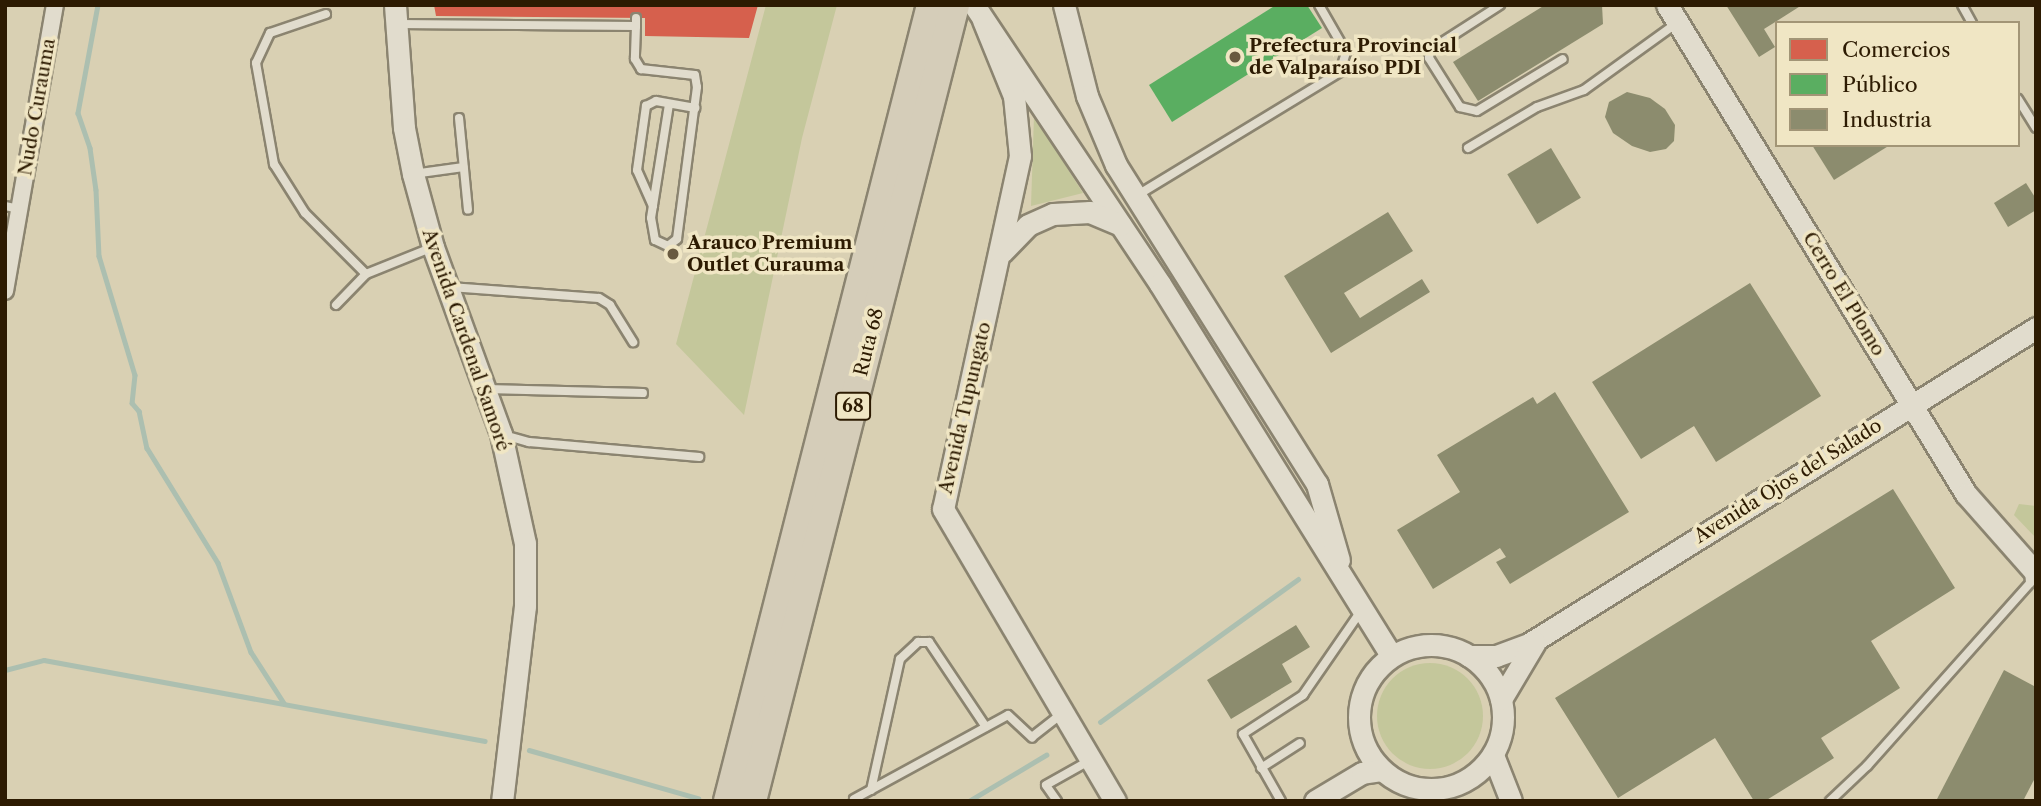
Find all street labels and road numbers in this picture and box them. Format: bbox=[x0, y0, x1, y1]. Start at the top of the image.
street label: Nudo Curauma bbox=[14, 37, 60, 177]
street label: Avenida Cardenal Samoré bbox=[417, 226, 515, 454]
street label: Cerro El Plomo bbox=[1798, 228, 1890, 360]
street label: Ruta 68 bbox=[849, 305, 889, 379]
street label: Avenida Tupungato bbox=[934, 319, 996, 497]
road number: 68 bbox=[834, 392, 872, 420]
street label: Avenida Ojos del Salado bbox=[1690, 414, 1886, 548]

